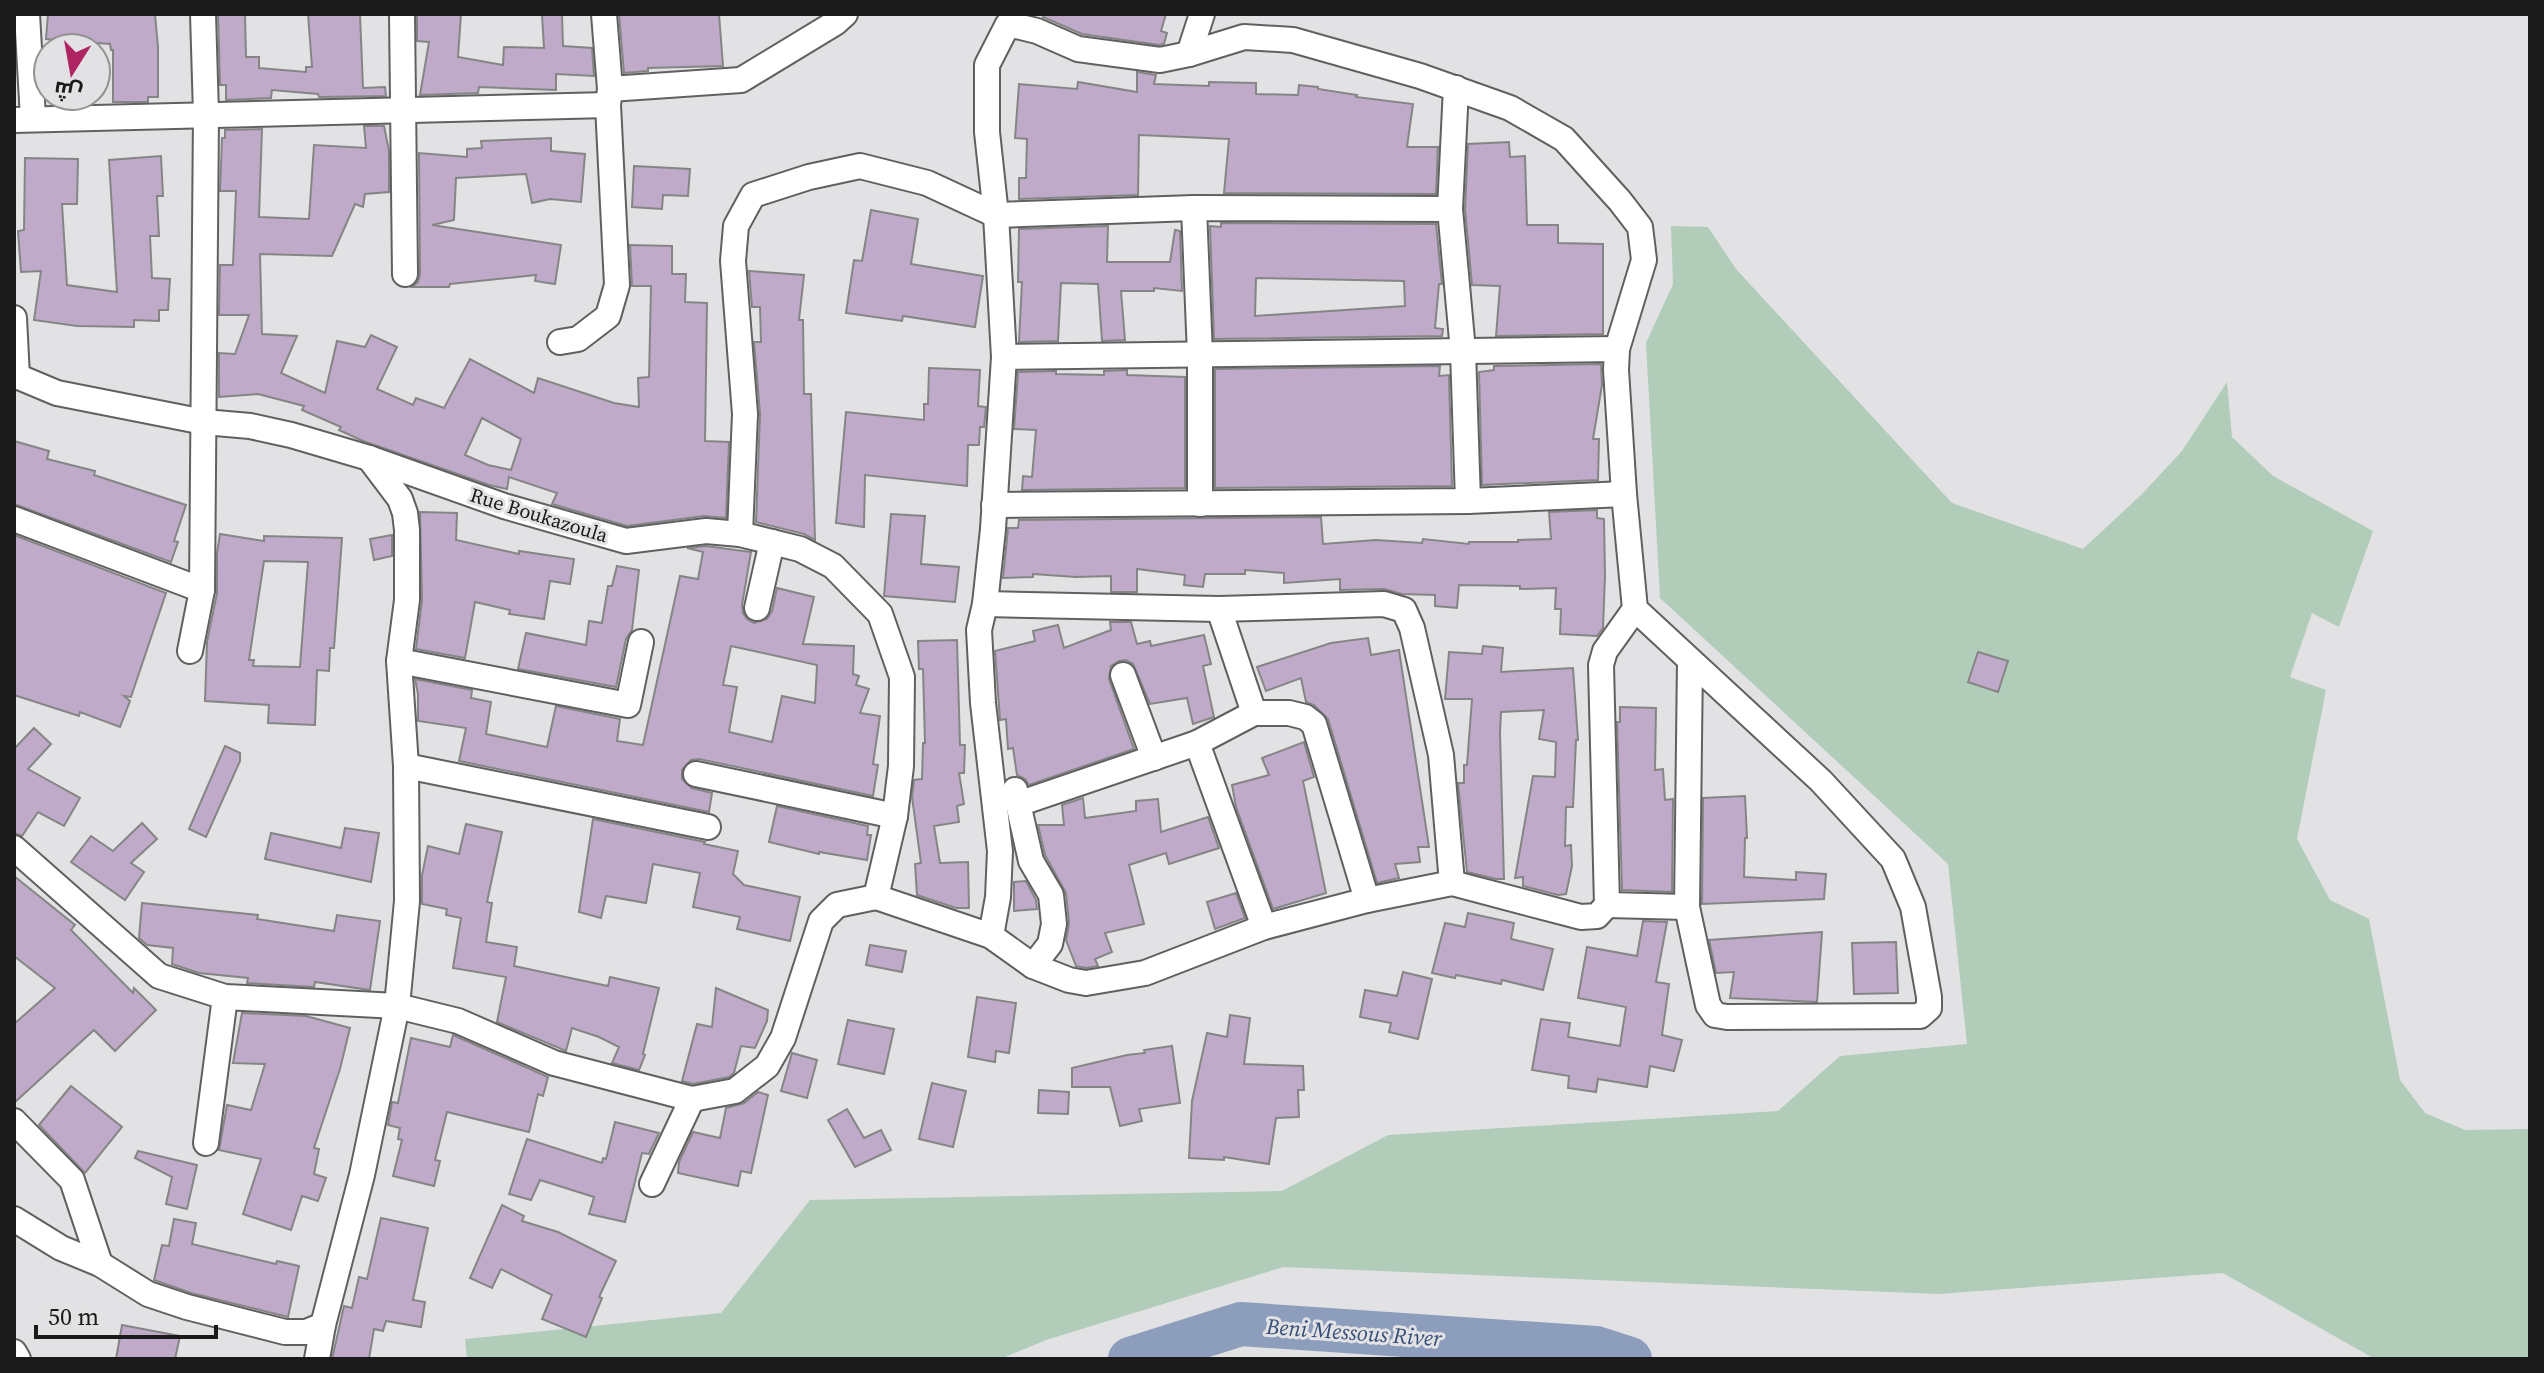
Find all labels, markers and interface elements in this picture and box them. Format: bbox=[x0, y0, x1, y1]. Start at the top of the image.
north arrow bbox=[32, 32, 112, 112]
text: ش bbox=[51, 74, 85, 109]
street label: Rue Boukazoula bbox=[467, 481, 612, 549]
scale bar bbox=[36, 1289, 216, 1339]
text: 50 m bbox=[48, 1300, 99, 1333]
water label: Beni Messous River bbox=[1264, 1311, 1444, 1353]

